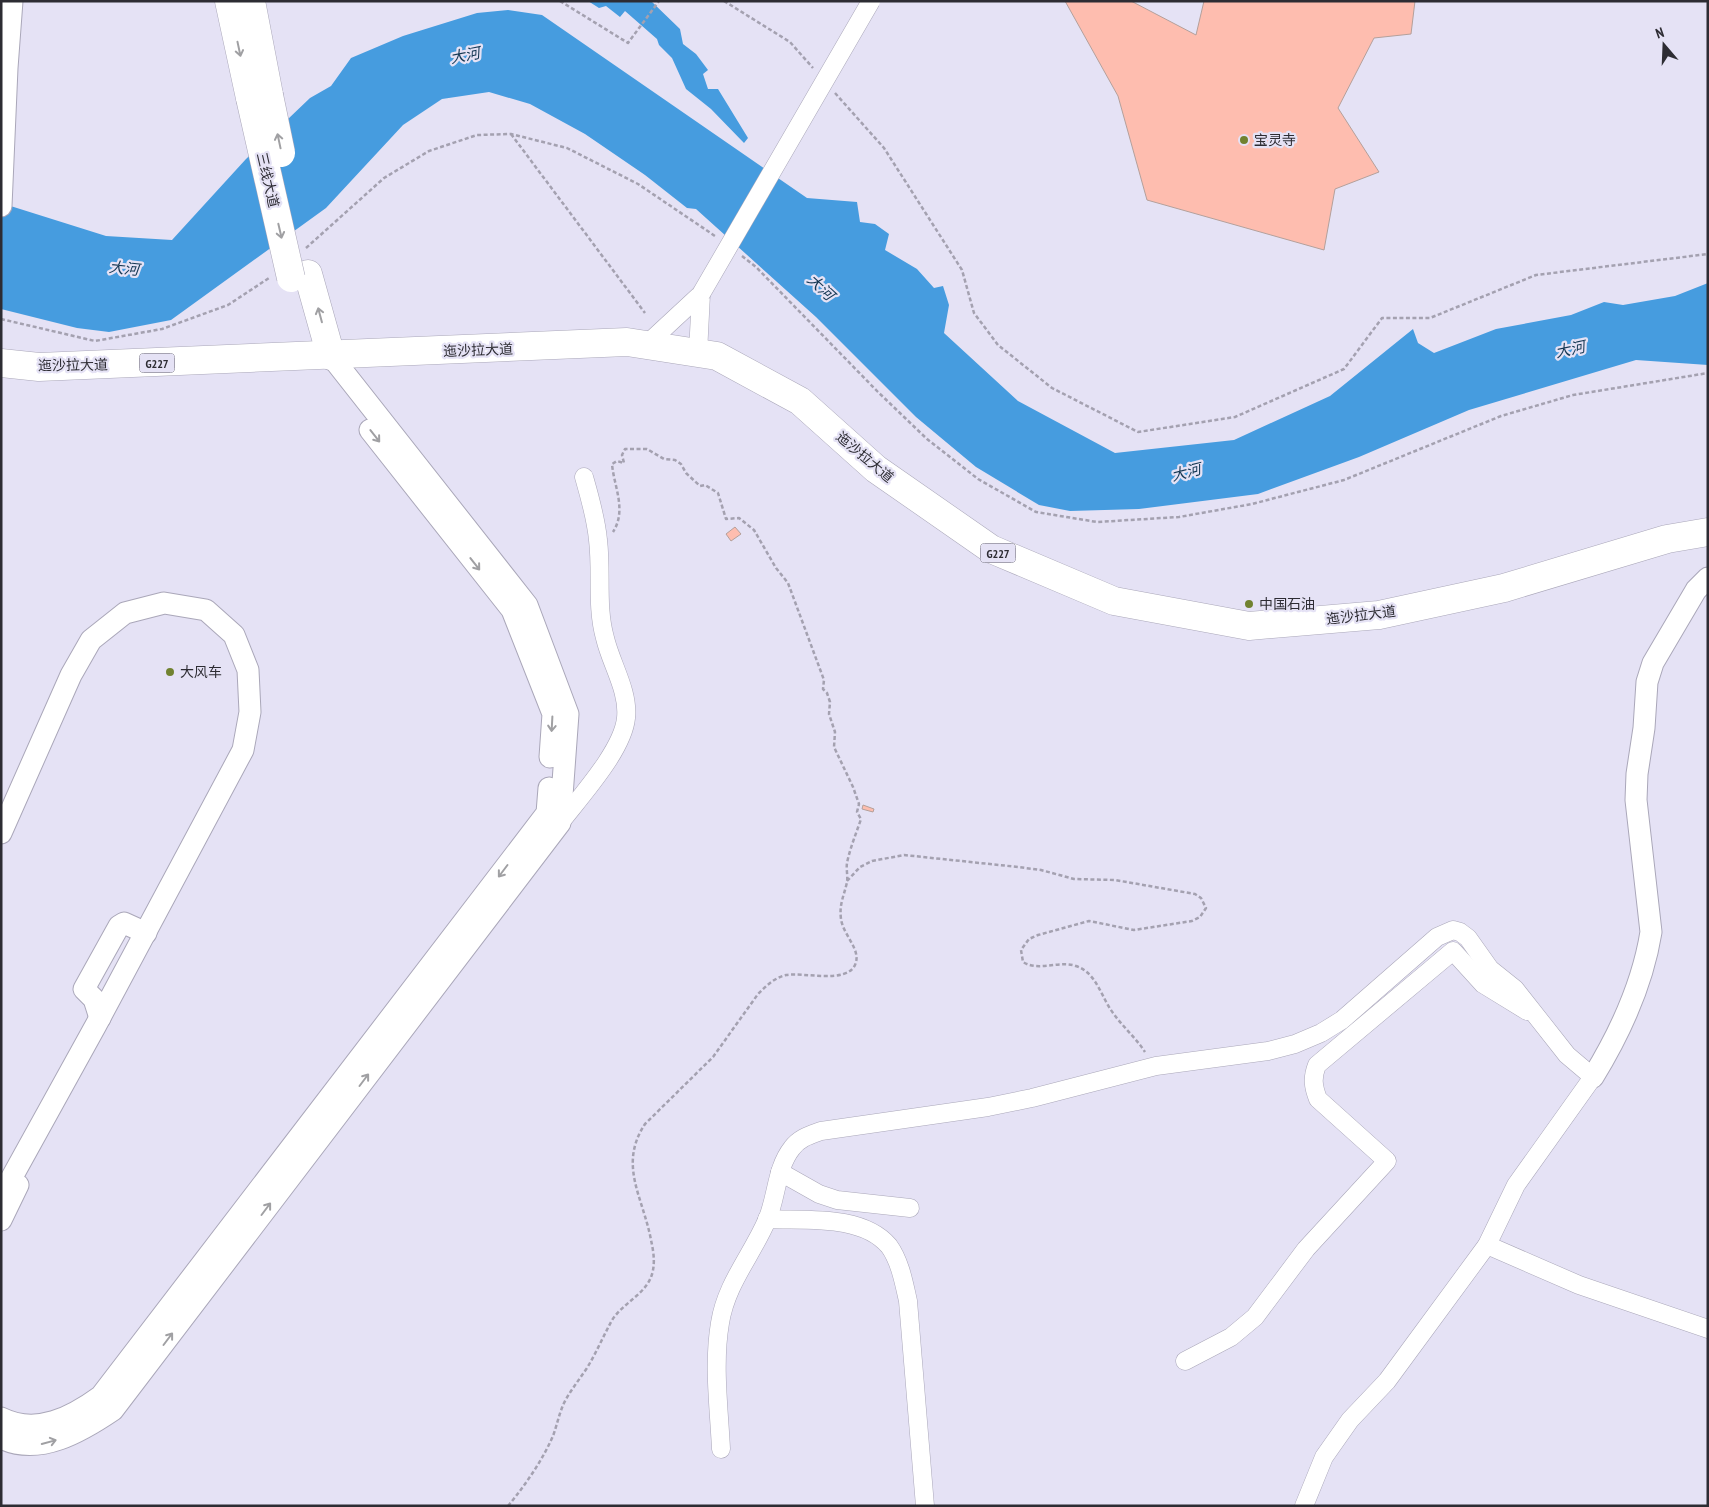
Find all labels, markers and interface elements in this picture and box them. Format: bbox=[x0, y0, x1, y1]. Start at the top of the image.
north arrow bbox=[1639, 20, 1689, 70]
text: N bbox=[1653, 23, 1666, 42]
one-way arrow bbox=[235, 41, 245, 57]
water label: 大河 bbox=[448, 42, 484, 67]
place label: 宝灵寺 bbox=[1254, 131, 1296, 149]
one-way arrow bbox=[274, 133, 283, 149]
marker: 宝灵寺 bbox=[1238, 134, 1250, 146]
street label: 三线大道 bbox=[253, 151, 283, 209]
one-way arrow bbox=[276, 223, 285, 239]
water label: 大河 bbox=[108, 257, 143, 279]
water label: 大河 bbox=[804, 270, 841, 306]
one-way arrow bbox=[314, 307, 324, 323]
water label: 大河 bbox=[1553, 336, 1590, 361]
street label: 迤沙拉大道 bbox=[443, 340, 513, 360]
road number: G227 bbox=[140, 353, 174, 372]
street label: 迤沙拉大道 bbox=[38, 355, 108, 375]
street label: 迤沙拉大道 bbox=[832, 428, 898, 486]
one-way arrow bbox=[370, 429, 381, 442]
water label: 大河 bbox=[1169, 458, 1206, 485]
road number: G227 bbox=[980, 544, 1016, 562]
one-way arrow bbox=[470, 557, 481, 570]
place label: 中国石油 bbox=[1259, 595, 1315, 613]
marker: 中国石油 bbox=[1243, 598, 1255, 610]
street label: 迤沙拉大道 bbox=[1325, 602, 1397, 628]
place label: 大风车 bbox=[180, 663, 222, 681]
marker: 大风车 bbox=[164, 666, 176, 678]
one-way arrow bbox=[547, 716, 557, 732]
one-way arrow bbox=[498, 864, 508, 878]
one-way arrow bbox=[359, 1074, 370, 1087]
one-way arrow bbox=[261, 1202, 271, 1216]
one-way arrow bbox=[162, 1332, 173, 1345]
one-way arrow bbox=[40, 1436, 56, 1446]

